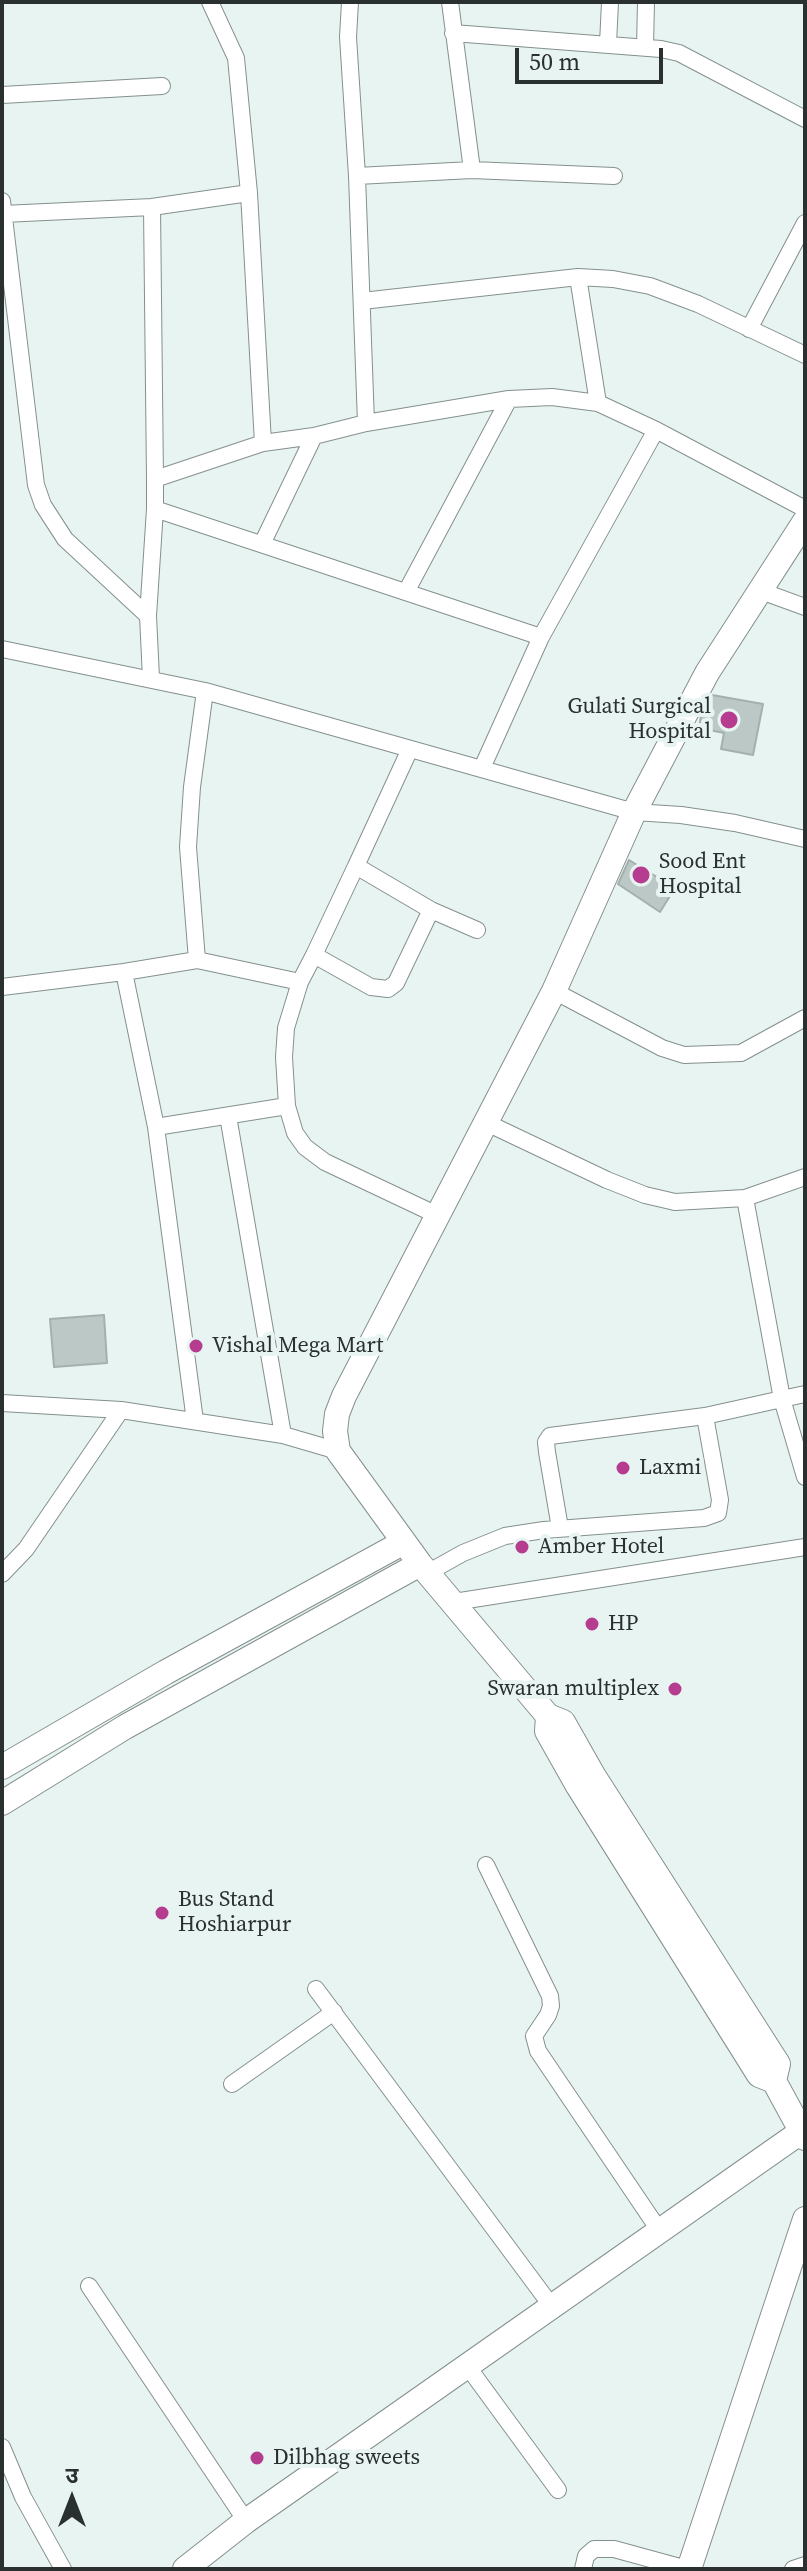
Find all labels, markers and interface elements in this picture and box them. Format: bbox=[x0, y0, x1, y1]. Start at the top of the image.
scale bar bbox=[519, 32, 667, 82]
text: 50 m bbox=[529, 45, 580, 78]
place label: Gulati Surgical Hospital bbox=[567, 694, 711, 746]
marker: Gulati Surgical Hospital bbox=[718, 709, 740, 731]
place label: Sood Ent Hospital bbox=[659, 849, 746, 900]
marker: Sood Ent Hospital bbox=[630, 864, 652, 886]
place label: Vishal Mega Mart bbox=[212, 1333, 383, 1359]
marker: Vishal Mega Mart bbox=[187, 1337, 205, 1355]
place label: Laxmi bbox=[639, 1455, 701, 1481]
marker: Laxmi bbox=[614, 1459, 632, 1477]
place label: Amber Hotel bbox=[538, 1534, 664, 1560]
marker: Amber Hotel bbox=[513, 1538, 531, 1556]
place label: HP bbox=[608, 1611, 638, 1637]
marker: HP bbox=[583, 1615, 601, 1633]
place label: Swaran multiplex bbox=[487, 1676, 659, 1702]
marker: Swaran multiplex bbox=[666, 1680, 684, 1698]
place label: Bus Stand Hoshiarpur bbox=[178, 1887, 291, 1938]
marker: Bus Stand Hoshiarpur bbox=[153, 1904, 171, 1922]
place label: Dilbhag sweets bbox=[273, 2445, 420, 2471]
marker: Dilbhag sweets bbox=[248, 2449, 266, 2467]
north arrow bbox=[32, 2459, 112, 2539]
text: उ bbox=[66, 2460, 78, 2490]

